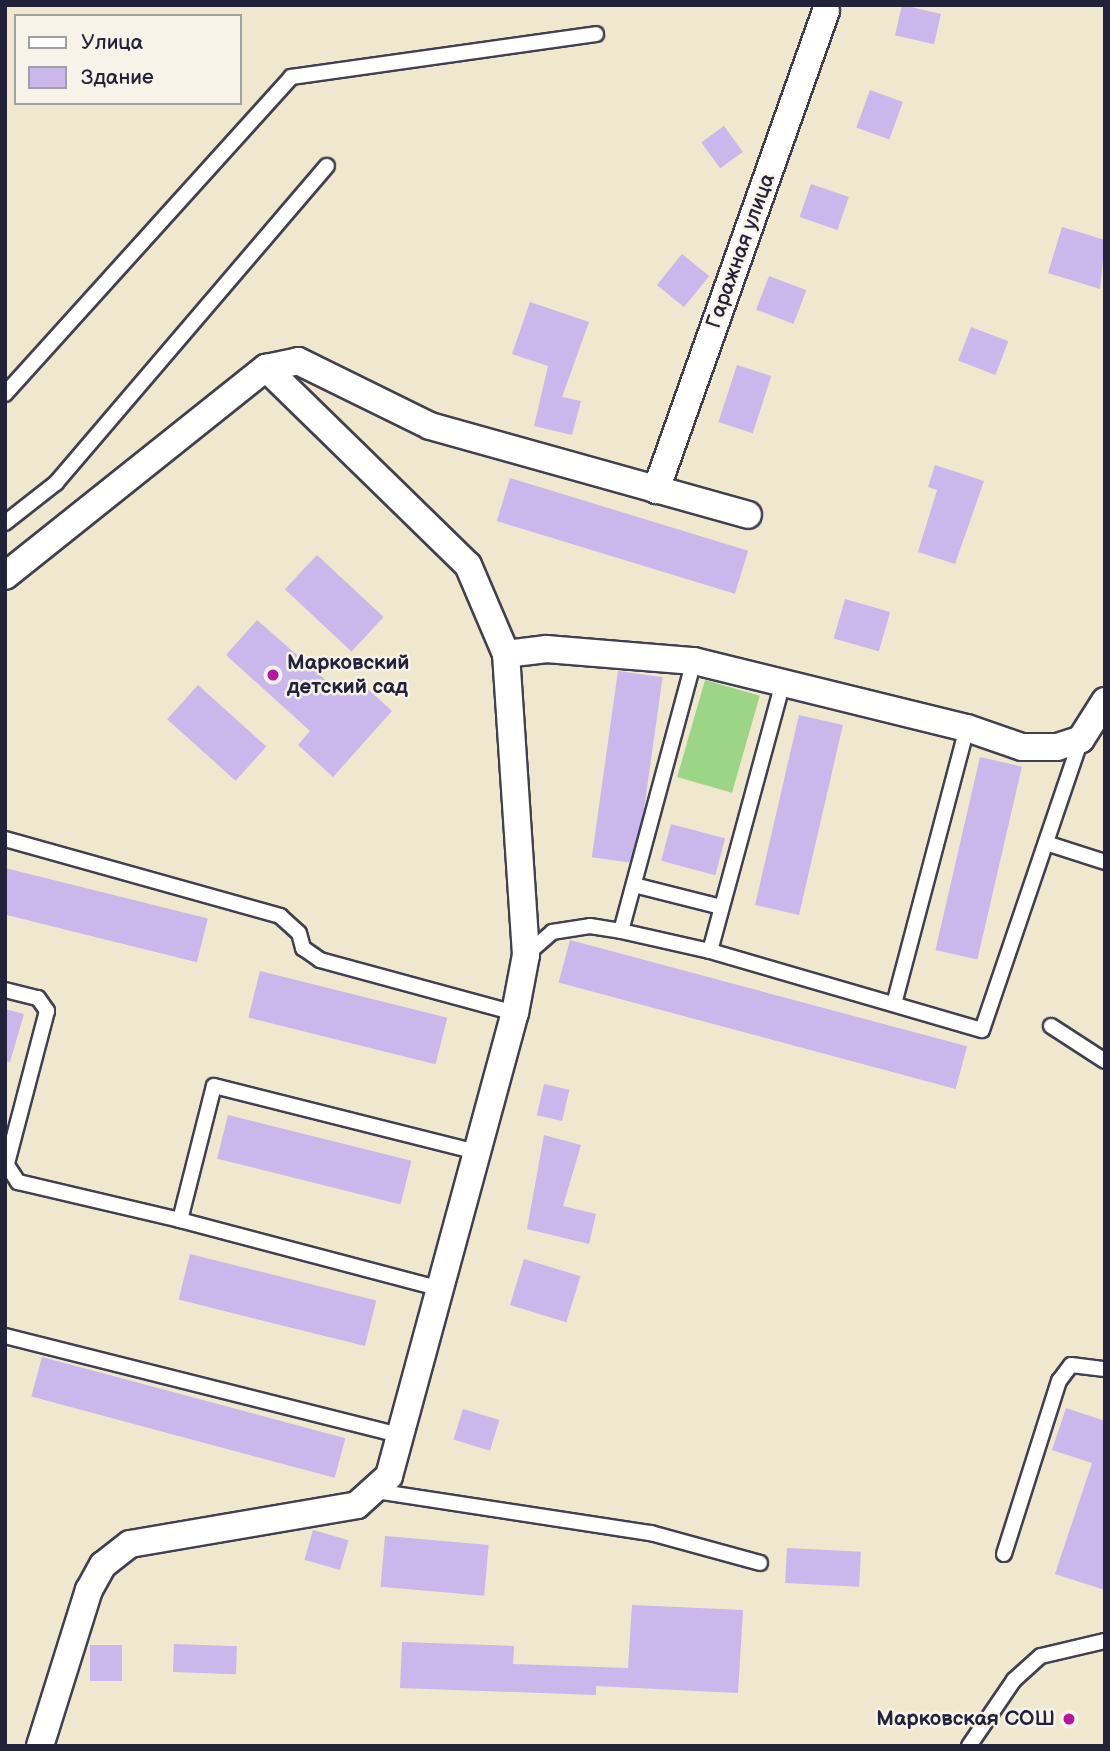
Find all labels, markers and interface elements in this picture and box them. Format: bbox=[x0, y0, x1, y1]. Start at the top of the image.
legend bbox=[14, 14, 242, 105]
text: Улица bbox=[81, 30, 143, 55]
text: Здание bbox=[81, 65, 154, 90]
street label: Гаражная улица bbox=[701, 170, 781, 332]
place label: Марковский детский сад bbox=[287, 650, 409, 700]
marker: Марковский детский сад bbox=[265, 667, 281, 683]
place label: Марковская СОШ bbox=[876, 1706, 1055, 1732]
marker: Марковская СОШ bbox=[1061, 1711, 1077, 1727]

